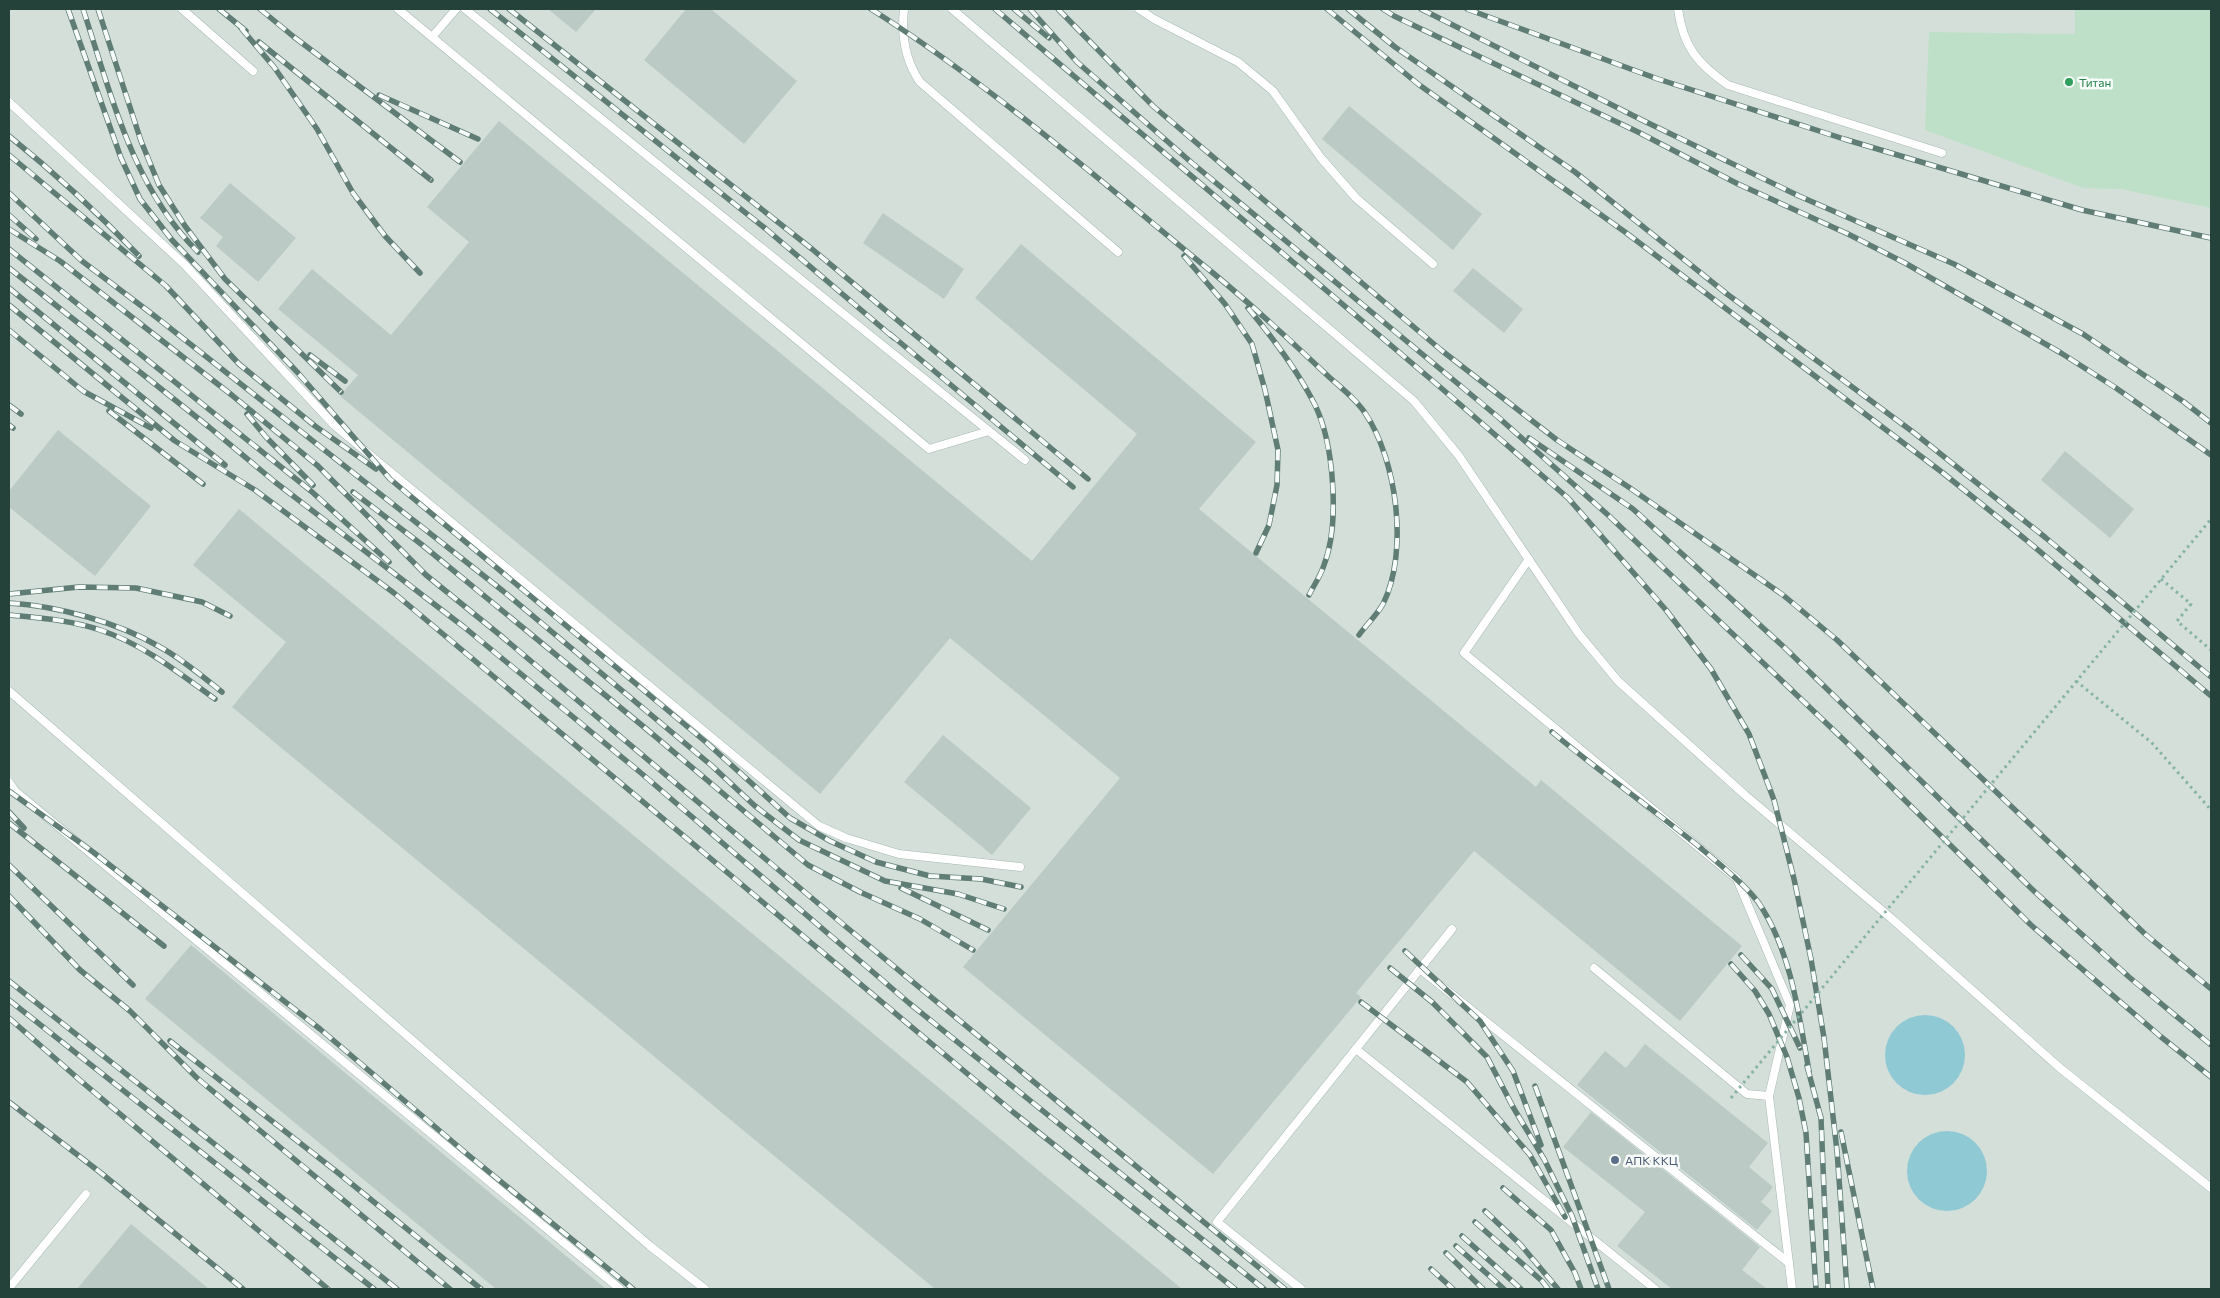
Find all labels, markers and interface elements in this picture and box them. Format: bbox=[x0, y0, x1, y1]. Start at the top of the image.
place label: Титан bbox=[2079, 75, 2111, 89]
marker: Титан bbox=[2063, 76, 2075, 88]
place label: АПК ККЦ bbox=[1625, 1153, 1678, 1167]
marker: АПК ККЦ bbox=[1609, 1154, 1621, 1166]

